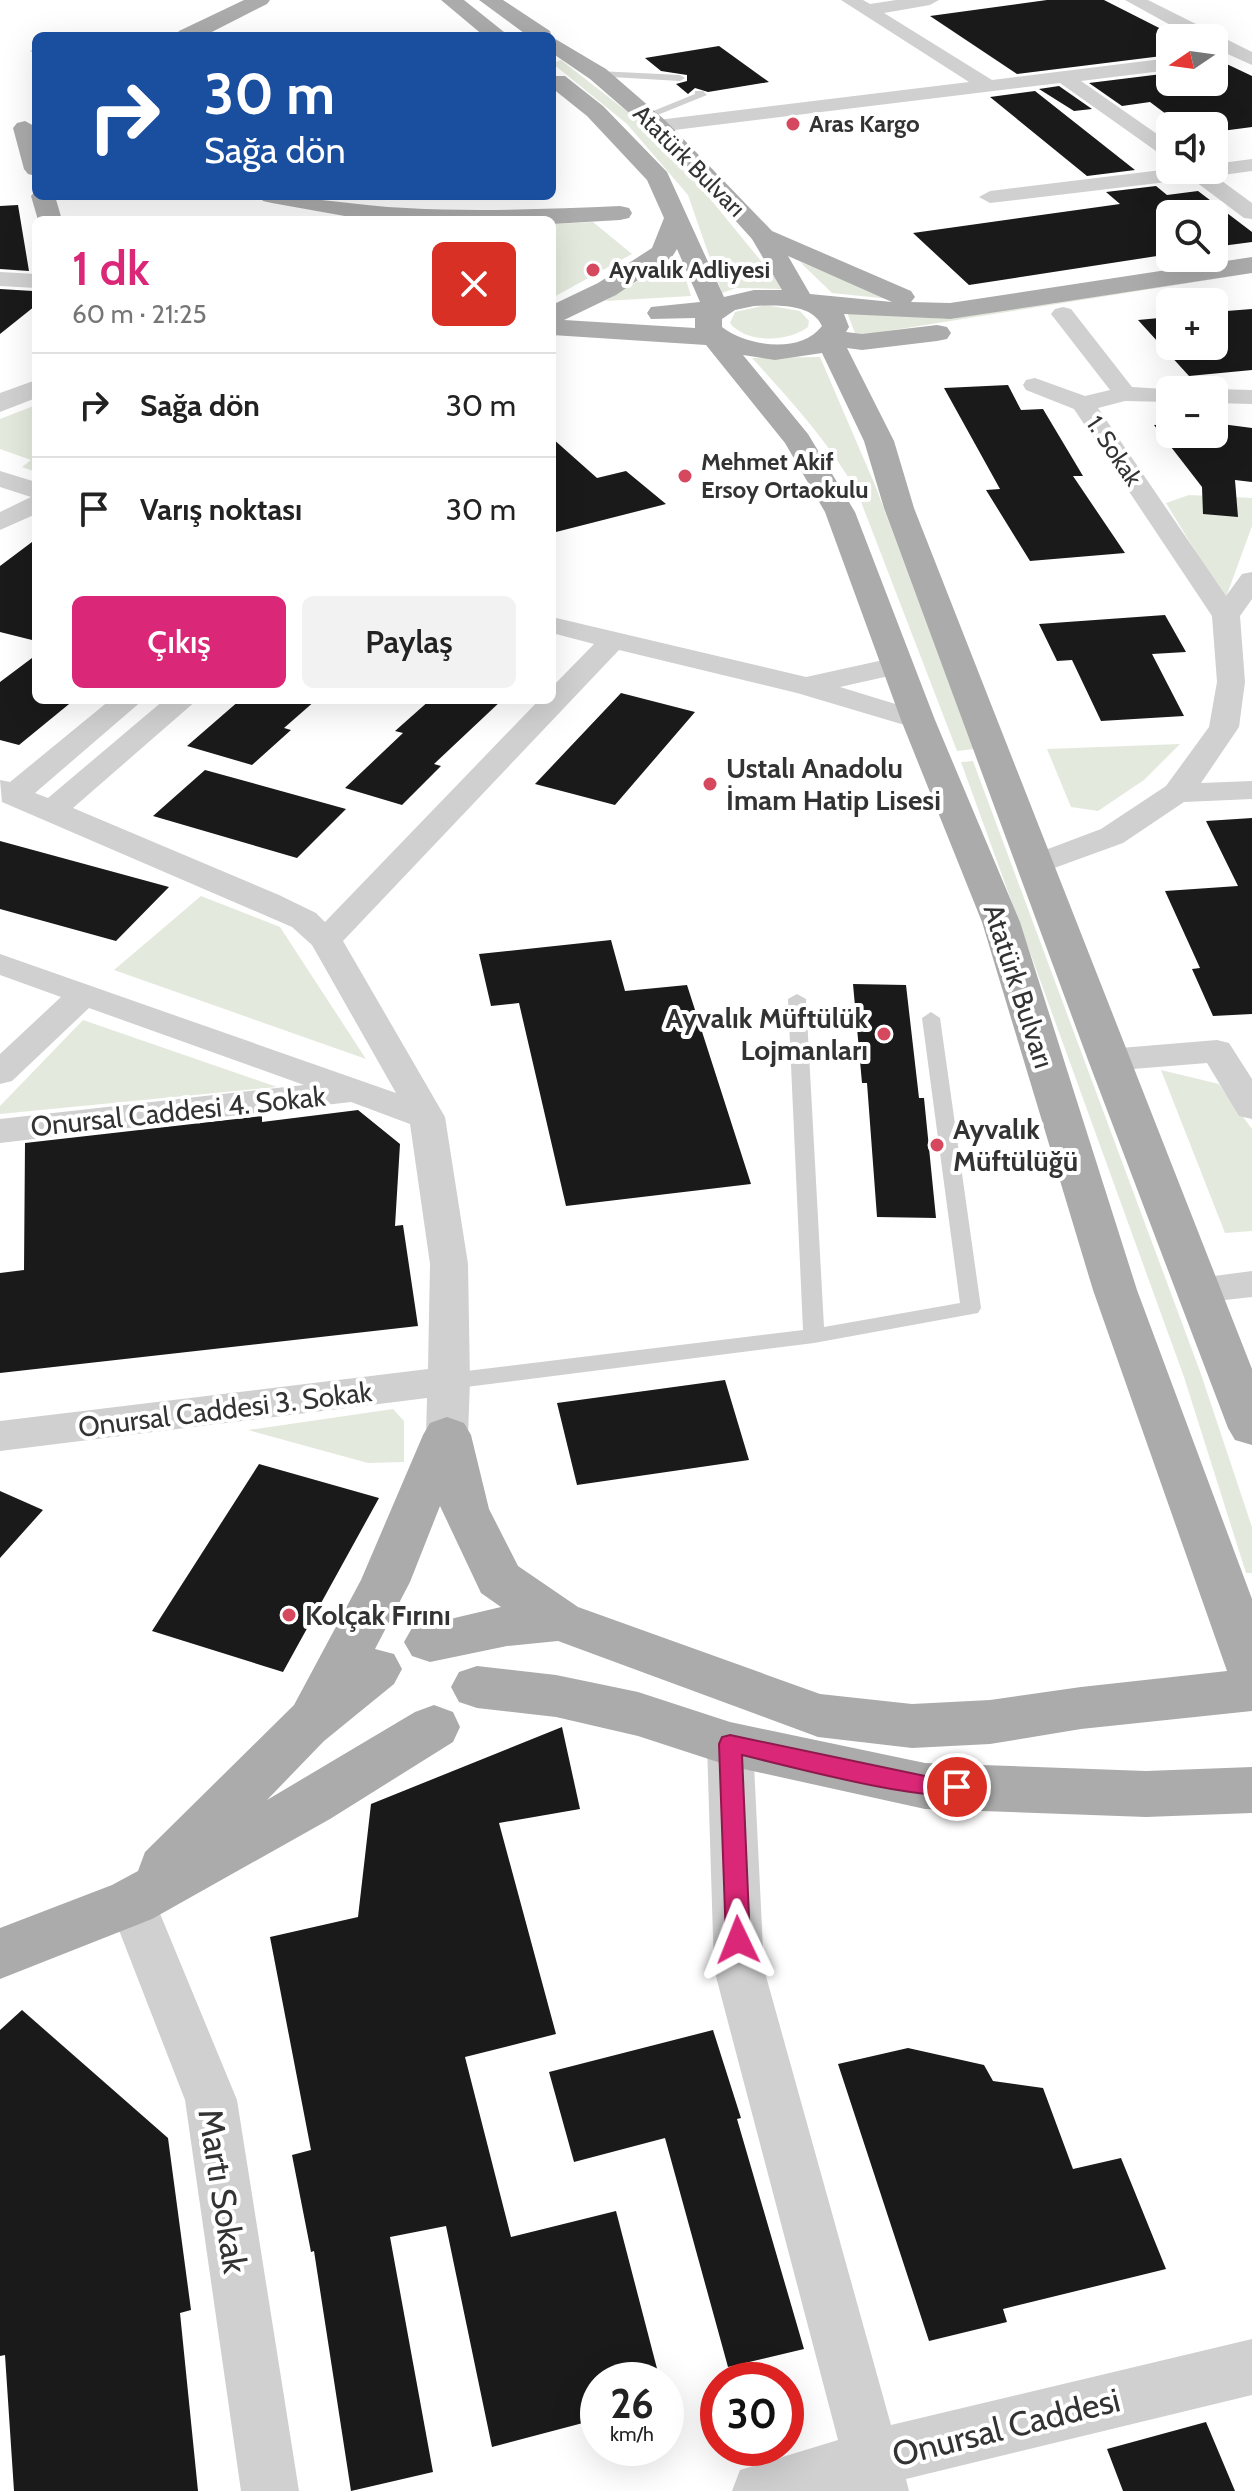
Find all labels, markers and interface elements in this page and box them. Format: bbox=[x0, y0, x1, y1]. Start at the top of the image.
north arrow bbox=[1156, 24, 1228, 96]
map controls bbox=[1156, 24, 1228, 448]
text: 30 m bbox=[204, 60, 335, 128]
icon: right bbox=[72, 64, 176, 168]
street label: Atatürk Bulvarı bbox=[627, 99, 751, 223]
place label: Aras Kargo bbox=[809, 109, 920, 138]
button: sound bbox=[1156, 112, 1228, 184]
marker: Aras Kargo bbox=[784, 115, 802, 133]
text: Sağa dön bbox=[204, 128, 346, 172]
button: search bbox=[1156, 200, 1228, 272]
text: 1 dk bbox=[72, 239, 150, 297]
button: close bbox=[432, 242, 516, 326]
place label: Ayvalık Adliyesi bbox=[609, 255, 770, 284]
marker: Ayvalık Adliyesi bbox=[584, 261, 602, 279]
button: + bbox=[1156, 288, 1228, 360]
text: 60 m · 21:25 bbox=[72, 298, 207, 330]
button: − bbox=[1156, 376, 1228, 448]
icon: right bbox=[72, 383, 116, 427]
text: Sağa dön bbox=[140, 387, 260, 424]
text: 30 m bbox=[446, 387, 516, 424]
street label: 1. Sokak bbox=[1080, 410, 1148, 492]
place label: Mehmet Akif Ersoy Ortaokulu bbox=[701, 447, 868, 504]
marker: Mehmet Akif Ersoy Ortaokulu bbox=[676, 467, 694, 485]
icon: arrive bbox=[72, 487, 116, 531]
text: Varış noktası bbox=[140, 491, 302, 528]
text: 30 m bbox=[446, 491, 516, 528]
button: Çıkış bbox=[72, 596, 286, 688]
button: Paylaş bbox=[302, 596, 516, 688]
place label: Ustalı Anadolu İmam Hatip Lisesi bbox=[726, 751, 941, 817]
marker: Ustalı Anadolu İmam Hatip Lisesi bbox=[701, 775, 719, 793]
street label: Atatürk Bulvarı bbox=[977, 900, 1061, 1072]
place label: Ayvalık Müftülük Lojmanları bbox=[666, 1001, 868, 1067]
marker: Ayvalık Müftülük Lojmanları bbox=[875, 1025, 893, 1043]
street label: Onursal Caddesi 4. Sokak bbox=[29, 1079, 328, 1143]
place label: Ayvalık Müftülüğü bbox=[953, 1112, 1078, 1178]
marker: Ayvalık Müftülüğü bbox=[928, 1136, 946, 1154]
street label: Onursal Caddesi 3. Sokak bbox=[76, 1374, 374, 1444]
place label: Kolçak Fırını bbox=[305, 1598, 451, 1632]
marker: Kolçak Fırını bbox=[280, 1606, 298, 1624]
pin bbox=[923, 1753, 991, 1821]
icon: arrive bbox=[935, 1765, 979, 1809]
position arrow bbox=[696, 1898, 780, 1982]
street label: Martı Sokak bbox=[189, 2106, 257, 2277]
speed limit sign: 30 bbox=[700, 2362, 804, 2466]
street label: Onursal Caddesi bbox=[888, 2378, 1124, 2476]
text: 26 bbox=[610, 2379, 654, 2428]
text: km/h bbox=[610, 2422, 654, 2446]

